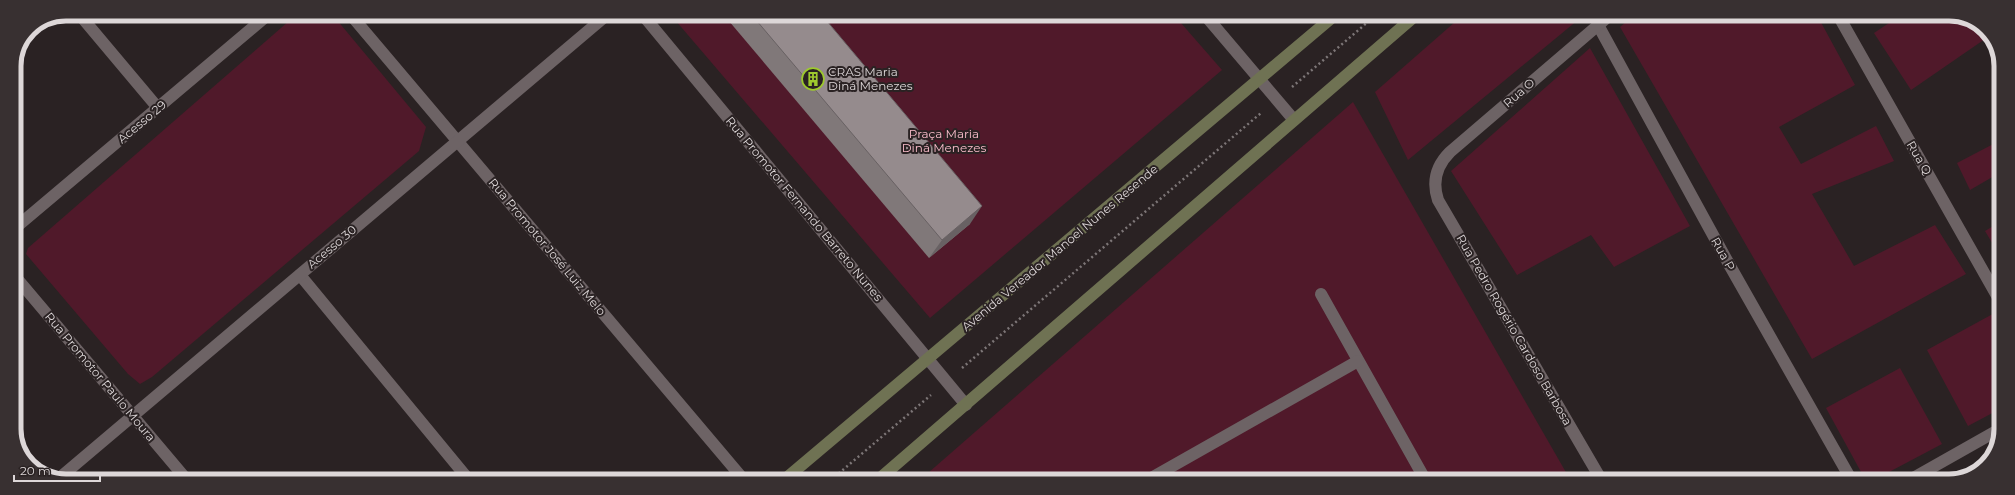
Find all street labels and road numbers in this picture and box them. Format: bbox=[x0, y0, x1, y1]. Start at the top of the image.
street label: Rua O bbox=[1500, 75, 1538, 110]
street label: Acesso 29 bbox=[114, 97, 169, 146]
street label: Rua Promotor Fernando Barreto Nunes bbox=[723, 113, 886, 304]
street label: Rua Q bbox=[1904, 138, 1935, 178]
street label: Avenida Vereador Manoel Nunes Resende bbox=[959, 161, 1161, 334]
street label: Rua Promotor José Luiz Melo bbox=[485, 175, 609, 318]
street label: Acesso 30 bbox=[304, 222, 359, 272]
street label: Rua Pedro Rogério Cardoso Barbosa bbox=[1453, 232, 1575, 428]
street label: Rua P bbox=[1708, 235, 1739, 273]
street label: Rua Promotor Paulo Moura bbox=[42, 309, 159, 444]

